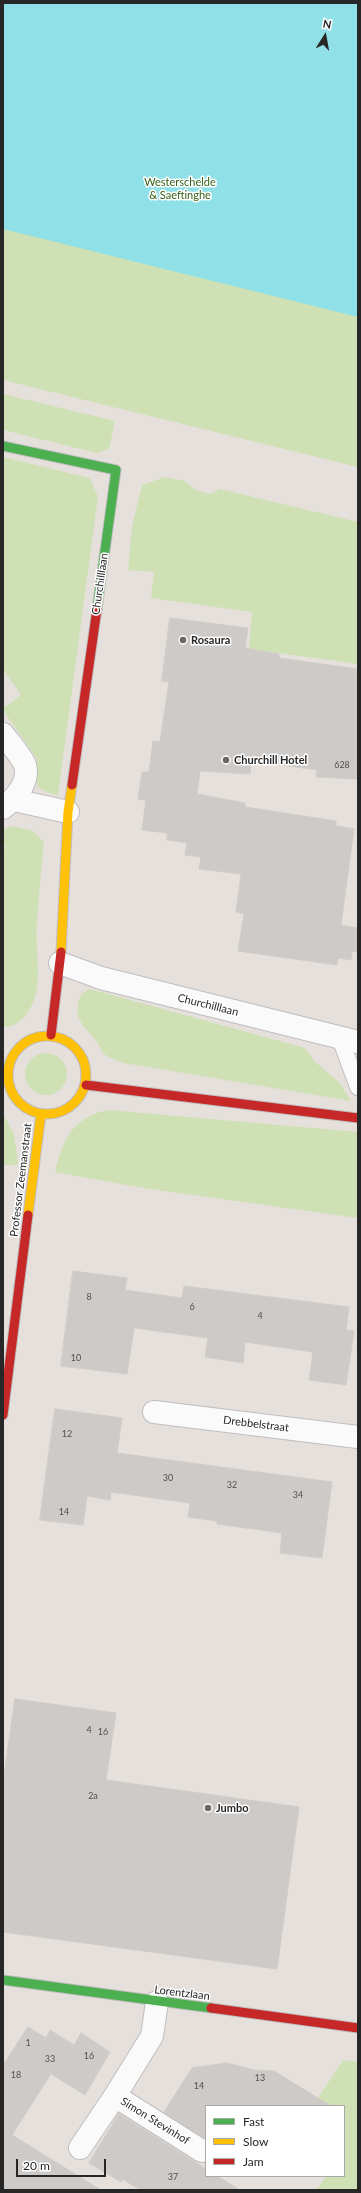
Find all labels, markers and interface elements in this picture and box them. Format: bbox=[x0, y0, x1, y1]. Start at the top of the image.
north arrow bbox=[305, 16, 345, 56]
text: N bbox=[322, 17, 333, 31]
park label: Westerschelde & Saeftinghe bbox=[144, 175, 216, 201]
street label: Churchilllaan bbox=[89, 552, 111, 616]
place label: Rosaura bbox=[191, 633, 230, 647]
marker: Rosaura bbox=[178, 635, 188, 645]
place label: Churchill Hotel bbox=[234, 753, 307, 767]
marker: Churchill Hotel bbox=[221, 755, 231, 765]
house number: 628 bbox=[334, 760, 350, 770]
street label: Churchilllaan bbox=[176, 991, 240, 1019]
street label: Professor Zeemanstraat bbox=[7, 1122, 35, 1238]
house number: 8 bbox=[86, 1292, 92, 1302]
house number: 6 bbox=[189, 1302, 195, 1312]
house number: 4 bbox=[257, 1311, 263, 1321]
house number: 10 bbox=[71, 1353, 81, 1363]
street label: Drebbelstraat bbox=[222, 1413, 290, 1435]
house number: 12 bbox=[62, 1429, 72, 1439]
house number: 30 bbox=[163, 1473, 173, 1483]
house number: 32 bbox=[227, 1480, 237, 1490]
house number: 34 bbox=[293, 1490, 303, 1500]
house number: 14 bbox=[59, 1507, 69, 1517]
house number: 4 bbox=[86, 1725, 92, 1735]
house number: 16 bbox=[98, 1727, 108, 1737]
house number: 2a bbox=[88, 1791, 98, 1801]
place label: Jumbo bbox=[216, 1801, 249, 1815]
marker: Jumbo bbox=[203, 1803, 213, 1813]
street label: Lorentzlaan bbox=[154, 1983, 210, 2003]
house number: 1 bbox=[25, 2038, 31, 2048]
house number: 16 bbox=[84, 2051, 94, 2061]
house number: 33 bbox=[45, 2054, 55, 2064]
house number: 18 bbox=[11, 2070, 21, 2080]
house number: 13 bbox=[255, 2073, 265, 2083]
house number: 14 bbox=[194, 2081, 204, 2091]
street label: Simon Stevinhof bbox=[118, 2095, 192, 2147]
legend bbox=[205, 2105, 345, 2177]
text: Fast bbox=[243, 2114, 264, 2129]
text: Slow bbox=[243, 2134, 268, 2149]
scale bar bbox=[18, 2151, 108, 2177]
text: Jam bbox=[243, 2154, 264, 2169]
text: 20 m bbox=[23, 2158, 50, 2173]
house number: 37 bbox=[168, 2172, 178, 2182]

